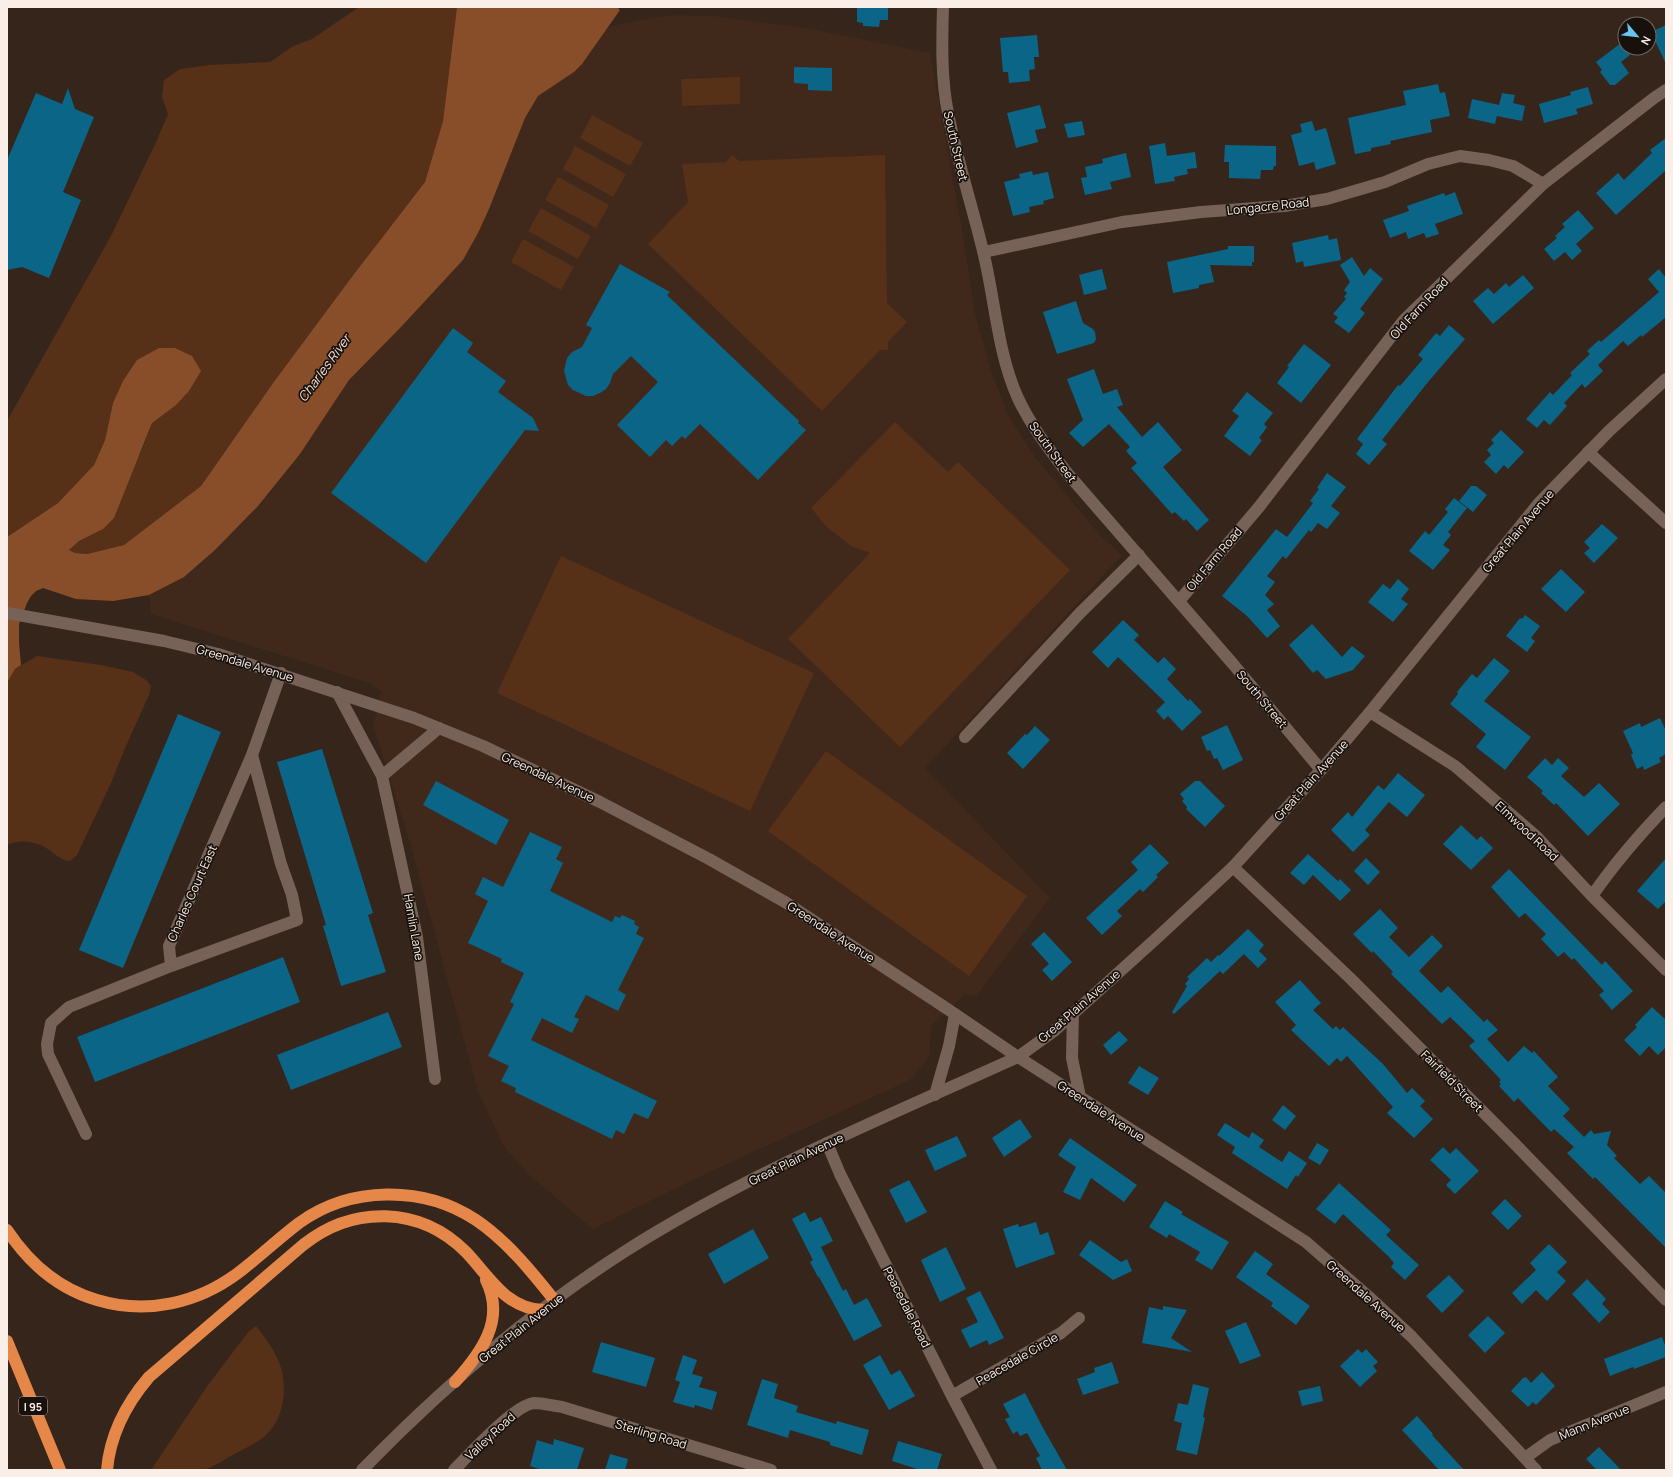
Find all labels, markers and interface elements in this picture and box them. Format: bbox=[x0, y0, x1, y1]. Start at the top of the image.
north arrow bbox=[1617, 16, 1657, 56]
text: N bbox=[1638, 34, 1655, 48]
street label: South Street bbox=[940, 109, 972, 183]
street label: Longacre Road bbox=[1226, 193, 1310, 219]
street label: Old Farm Road bbox=[1386, 273, 1452, 343]
water label: Charles River bbox=[294, 329, 356, 405]
street label: South Street bbox=[1025, 418, 1081, 486]
street label: Great Plain Avenue bbox=[1478, 486, 1558, 576]
street label: Old Farm Road bbox=[1182, 523, 1246, 595]
street label: Greendale Avenue bbox=[194, 640, 296, 686]
street label: South Street bbox=[1233, 666, 1292, 732]
street label: Great Plain Avenue bbox=[1270, 736, 1352, 824]
street label: Greendale Avenue bbox=[499, 748, 597, 806]
street label: Elmwood Road bbox=[1492, 797, 1562, 865]
street label: Charles Court East bbox=[163, 842, 221, 944]
street label: Hamlin Lane bbox=[400, 892, 428, 962]
street label: Greendale Avenue bbox=[784, 897, 878, 967]
street label: Great Plain Avenue bbox=[1034, 966, 1124, 1046]
street label: Fairfield Street bbox=[1417, 1046, 1487, 1116]
street label: Greendale Avenue bbox=[1054, 1076, 1148, 1146]
street label: Great Plain Avenue bbox=[746, 1129, 846, 1189]
street label: Greendale Avenue bbox=[1323, 1256, 1409, 1336]
street label: Peacedale Road bbox=[879, 1264, 935, 1350]
street label: Great Plain Avenue bbox=[475, 1289, 567, 1367]
street label: Peacedale Circle bbox=[973, 1329, 1061, 1389]
road number: I 95 bbox=[19, 1397, 47, 1415]
street label: Mann Avenue bbox=[1556, 1400, 1632, 1444]
street label: Valley Road bbox=[461, 1408, 519, 1464]
street label: Sterling Road bbox=[613, 1415, 689, 1453]

